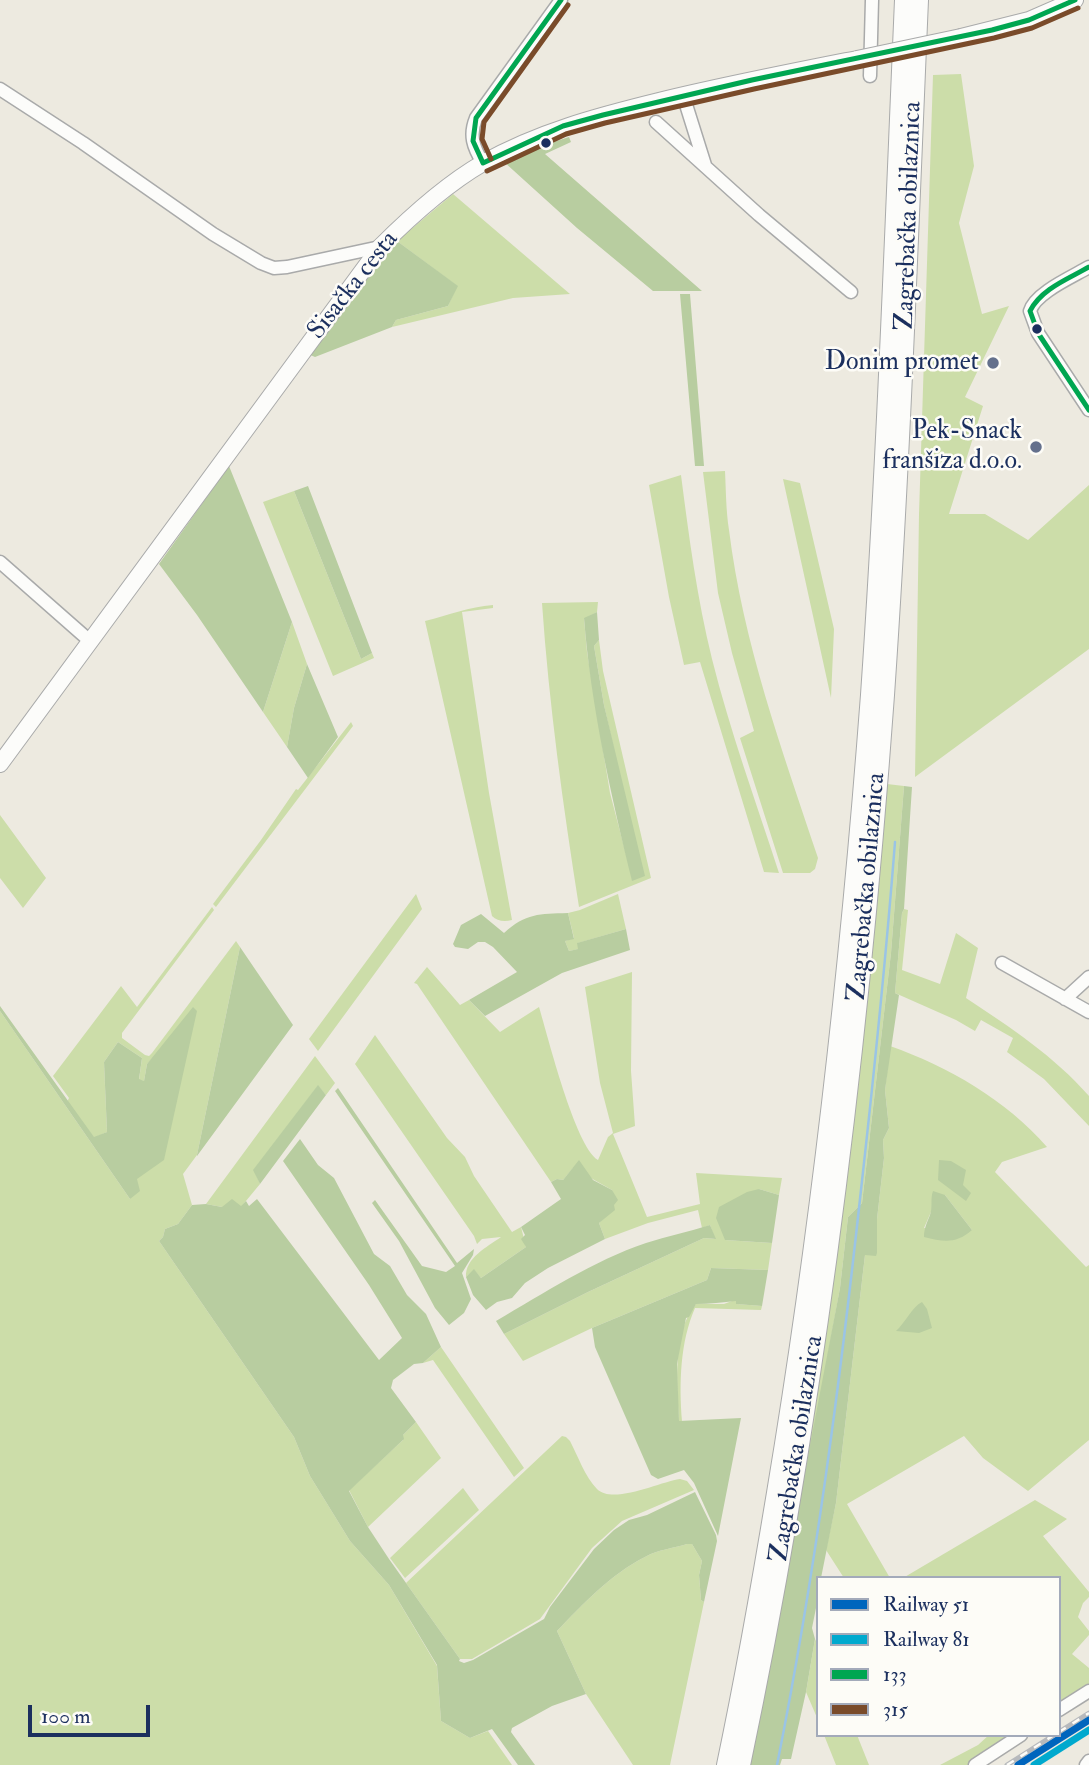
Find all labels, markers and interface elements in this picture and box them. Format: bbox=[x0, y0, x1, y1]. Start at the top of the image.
street label: Zagrebačka obilaznica bbox=[890, 101, 930, 331]
unlabelled marker bbox=[539, 136, 553, 150]
street label: Sisačka cesta bbox=[302, 226, 406, 346]
unlabelled marker bbox=[1030, 322, 1044, 336]
place label: Donim promet bbox=[825, 347, 979, 379]
marker: Donim promet bbox=[985, 355, 1001, 371]
place label: Pek-Snack franšiza d.o.o. bbox=[882, 416, 1022, 478]
marker: Pek-Snack franšiza d.o.o. bbox=[1028, 439, 1044, 455]
street label: Zagrebačka obilaznica bbox=[842, 771, 894, 1003]
street label: Zagrebačka obilaznica bbox=[765, 1333, 831, 1565]
legend bbox=[816, 1576, 1061, 1737]
text: Railway 51 bbox=[883, 1591, 969, 1618]
text: Railway 81 bbox=[883, 1626, 970, 1653]
text: 133 bbox=[883, 1661, 907, 1688]
scale bar bbox=[32, 1692, 154, 1736]
text: 315 bbox=[883, 1696, 908, 1723]
text: 100 m bbox=[41, 1703, 91, 1730]

